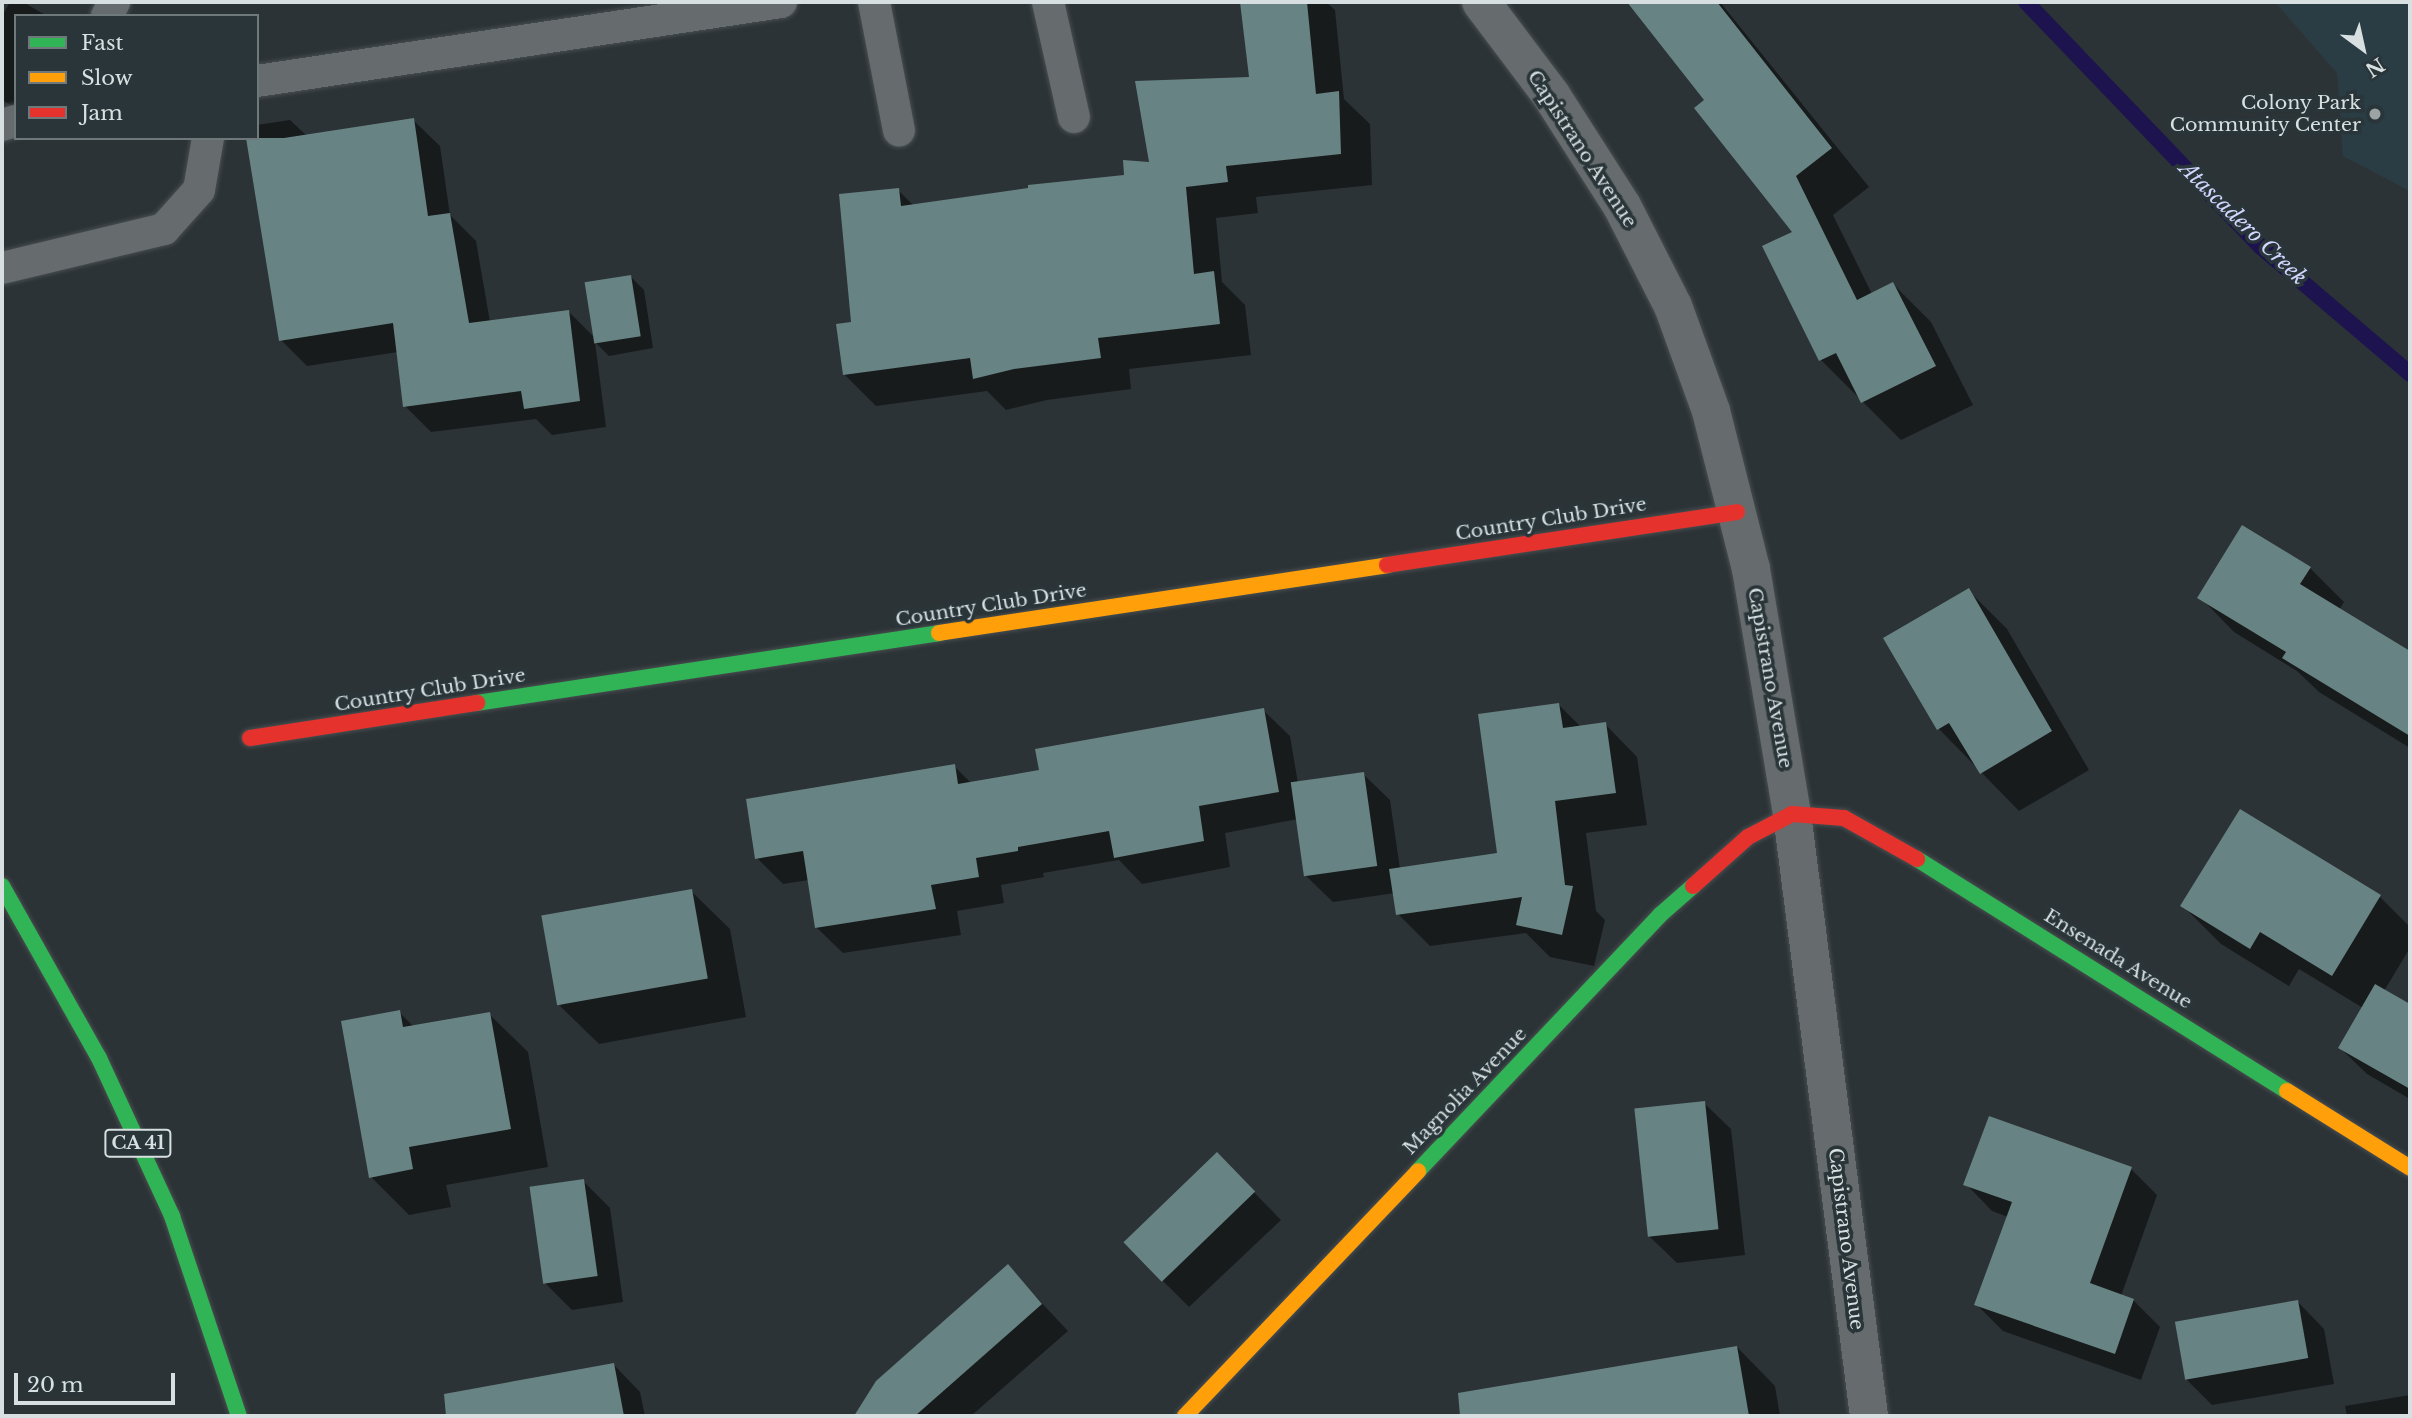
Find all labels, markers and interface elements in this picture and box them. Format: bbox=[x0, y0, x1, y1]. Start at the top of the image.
legend bbox=[14, 14, 259, 140]
north arrow bbox=[2328, 14, 2398, 84]
text: Fast bbox=[81, 30, 123, 56]
text: N bbox=[2361, 53, 2388, 82]
text: Slow bbox=[81, 65, 133, 91]
street label: Capistrano Avenue bbox=[1522, 66, 1642, 232]
place label: Colony Park Community Center bbox=[2169, 92, 2361, 136]
text: Jam bbox=[81, 100, 123, 126]
marker: Colony Park Community Center bbox=[2367, 106, 2383, 122]
water label: Atascadero Creek bbox=[2174, 156, 2312, 290]
street label: Country Club Drive bbox=[1454, 493, 1648, 545]
street label: Country Club Drive bbox=[894, 579, 1088, 631]
street label: Capistrano Avenue bbox=[1743, 585, 1797, 771]
street label: Country Club Drive bbox=[333, 664, 527, 716]
street label: Ensenada Avenue bbox=[2039, 904, 2197, 1014]
street label: Magnolia Avenue bbox=[1398, 1022, 1532, 1160]
road number: CA 41 bbox=[103, 1128, 173, 1158]
street label: Capistrano Avenue bbox=[1823, 1146, 1869, 1332]
scale bar bbox=[18, 1358, 178, 1402]
text: 20 m bbox=[27, 1372, 84, 1398]

